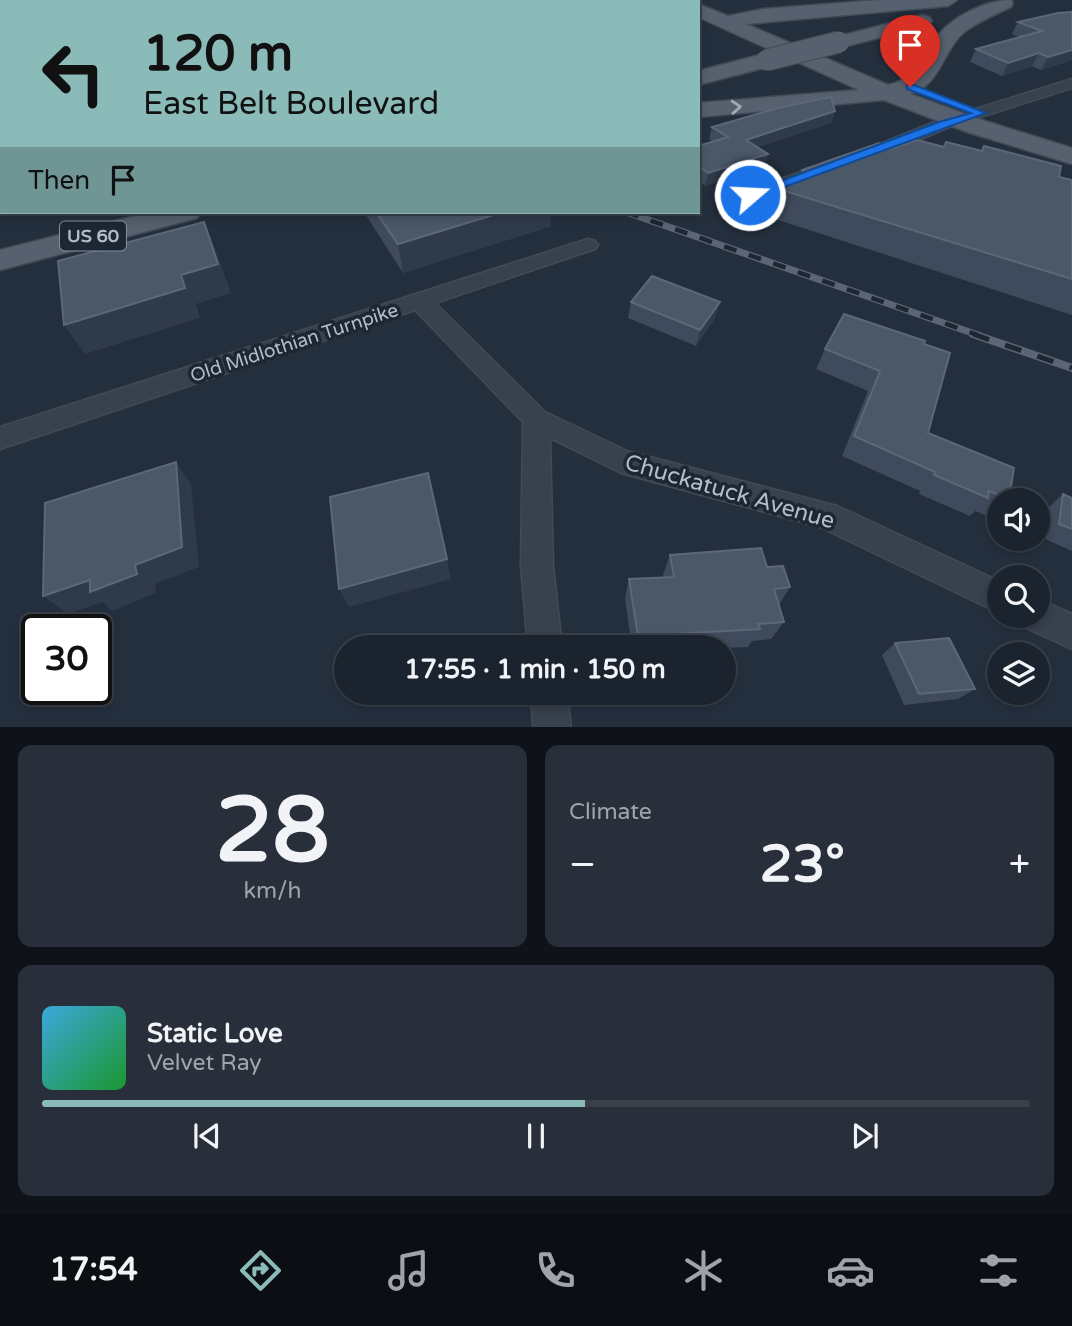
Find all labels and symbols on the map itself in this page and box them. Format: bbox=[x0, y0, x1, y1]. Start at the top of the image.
pin bbox=[880, 15, 940, 87]
one-way arrow bbox=[731, 100, 742, 115]
position arrow bbox=[713, 158, 787, 232]
road number: US 60 bbox=[60, 222, 126, 250]
street label: Old Midlothian Turnpike bbox=[188, 299, 401, 387]
street label: Chuckatuck Avenue bbox=[622, 449, 838, 535]
speed limit sign: 30 bbox=[21, 614, 112, 705]

